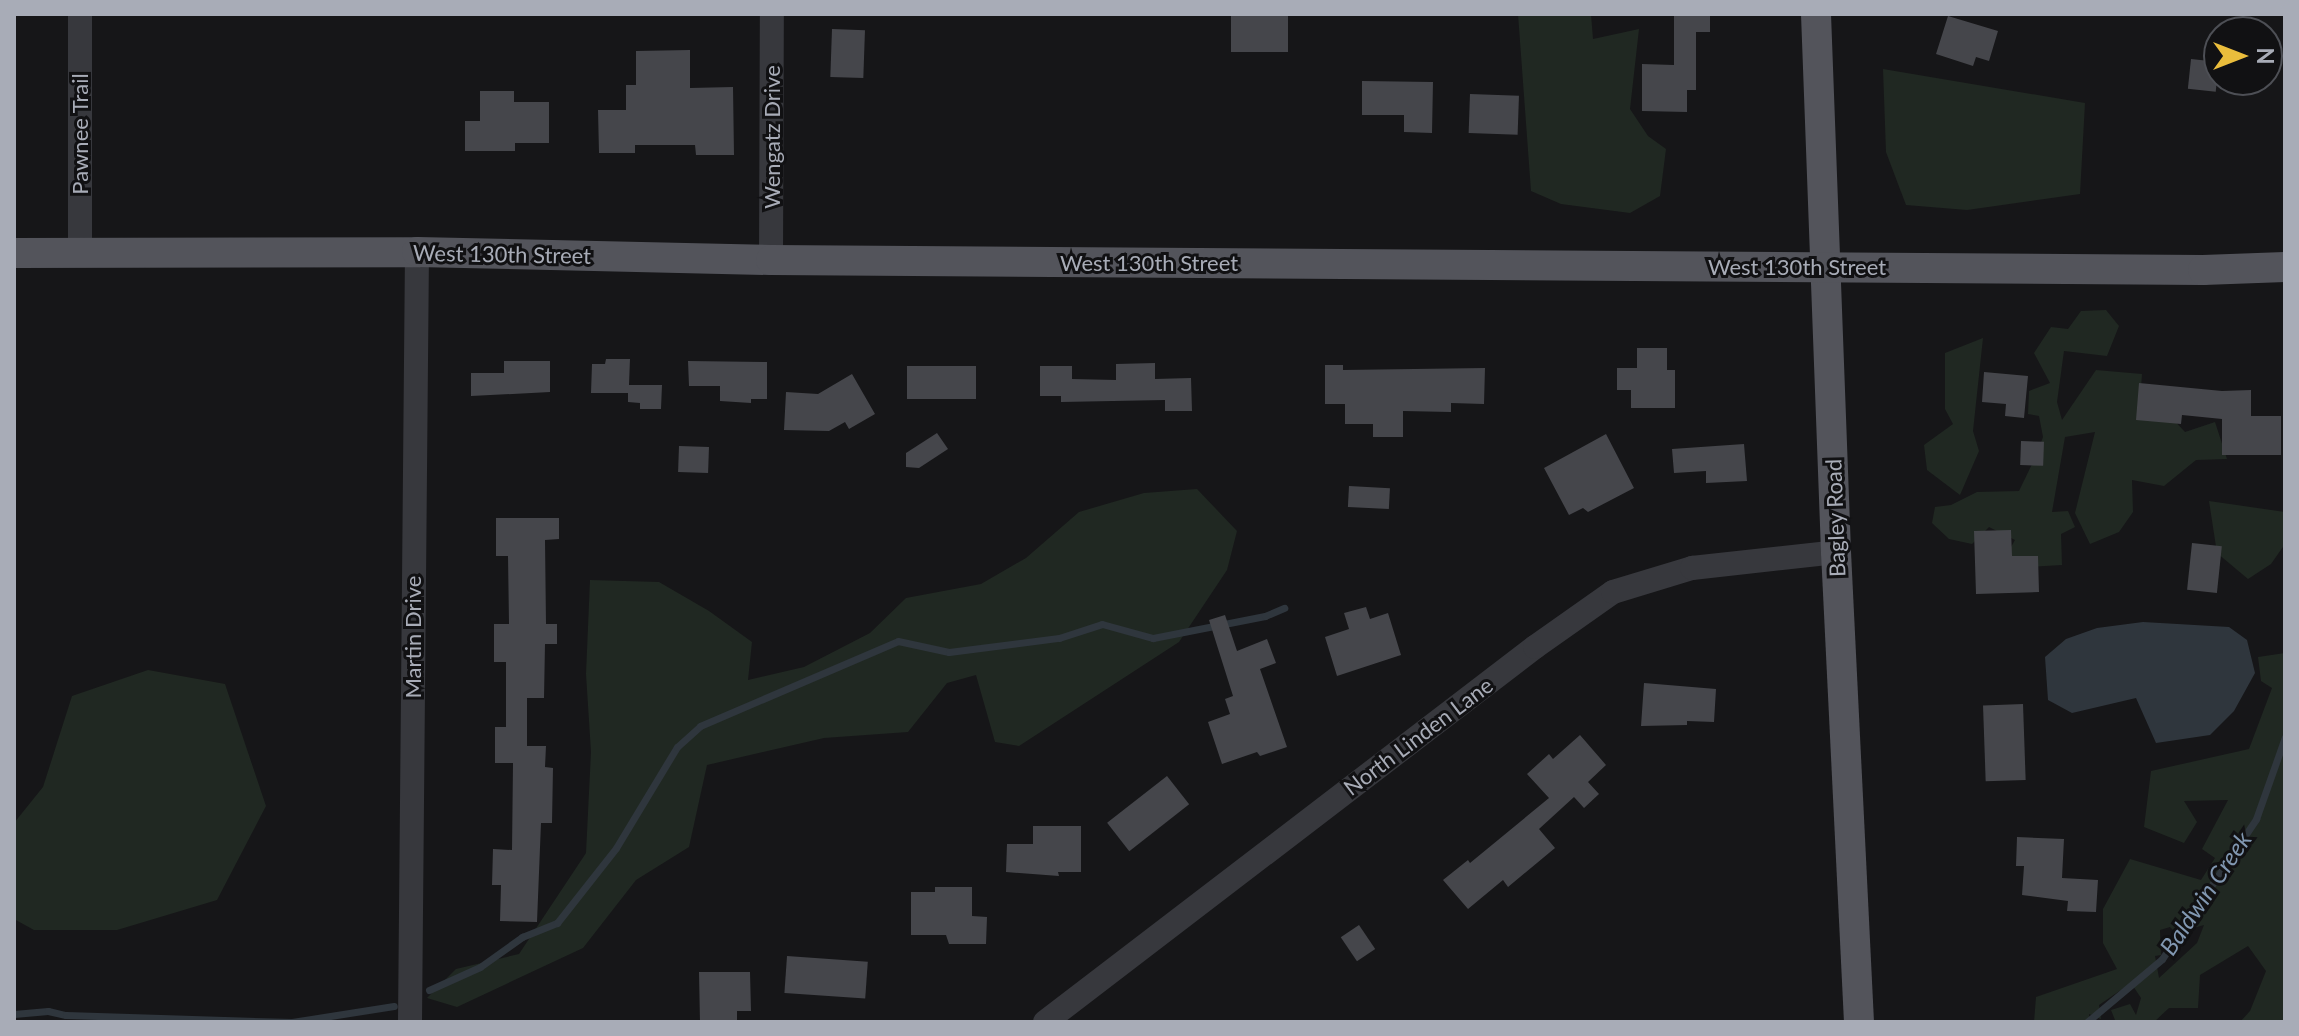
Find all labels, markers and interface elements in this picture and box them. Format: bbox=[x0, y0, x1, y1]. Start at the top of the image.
north arrow bbox=[2203, 16, 2283, 96]
text: N bbox=[2252, 48, 2279, 64]
street label: Wengatz Drive bbox=[759, 65, 785, 209]
street label: Pawnee Trail bbox=[67, 73, 93, 195]
street label: West 130th Street bbox=[413, 239, 591, 269]
street label: West 130th Street bbox=[1060, 250, 1238, 276]
street label: West 130th Street bbox=[1708, 254, 1886, 280]
street label: Bagley Road bbox=[1820, 458, 1850, 578]
street label: Martin Drive bbox=[400, 576, 426, 698]
street label: North Linden Lane bbox=[1338, 671, 1498, 801]
water label: Baldwin Creek bbox=[2153, 826, 2257, 960]

